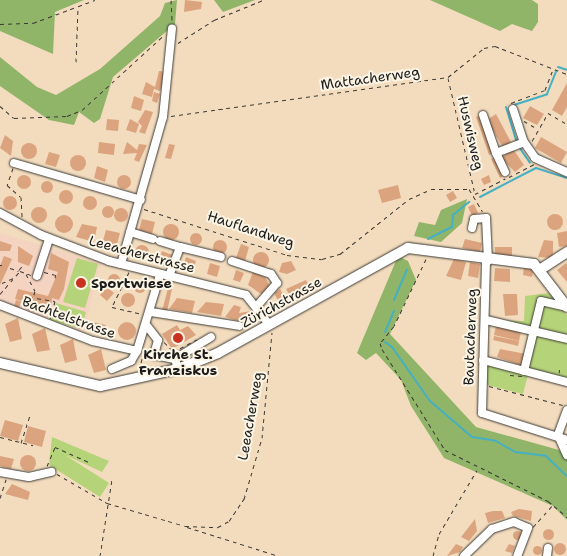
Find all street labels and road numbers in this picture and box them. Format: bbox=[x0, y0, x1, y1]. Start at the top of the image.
street label: Mattacherweg bbox=[319, 63, 421, 93]
street label: Huswisweg bbox=[454, 94, 488, 172]
street label: Hauflandweg bbox=[205, 207, 297, 251]
street label: Leeacherstrasse bbox=[87, 232, 197, 276]
street label: Zürichstrasse bbox=[238, 273, 324, 331]
street label: Bautacherweg bbox=[460, 288, 480, 386]
street label: Bachtelstrasse bbox=[20, 292, 118, 342]
street label: Leeacherweg bbox=[234, 370, 266, 462]

